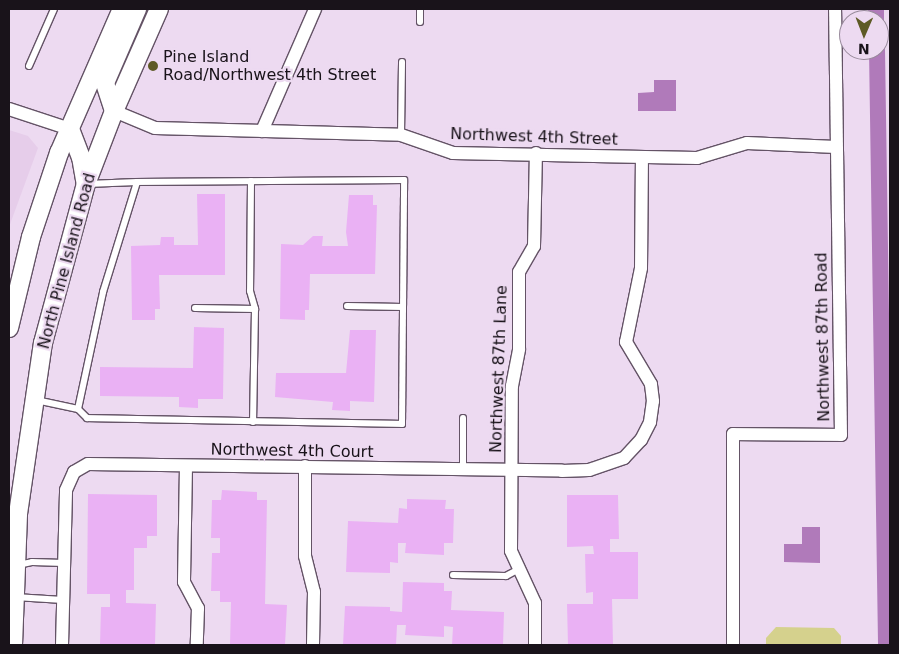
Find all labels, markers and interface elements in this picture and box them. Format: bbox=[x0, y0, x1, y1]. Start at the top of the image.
north arrow bbox=[839, 10, 889, 60]
text: N bbox=[858, 41, 870, 57]
place label: Pine Island Road/Northwest 4th Street bbox=[163, 47, 376, 85]
marker: Pine Island Road/Northwest 4th Street bbox=[147, 60, 159, 72]
street label: Northwest 4th Street bbox=[450, 124, 618, 150]
street label: North Pine Island Road bbox=[34, 171, 100, 351]
street label: Northwest 87th Road bbox=[812, 252, 834, 422]
street label: Northwest 87th Lane bbox=[486, 285, 512, 453]
street label: Northwest 4th Court bbox=[210, 440, 374, 462]

